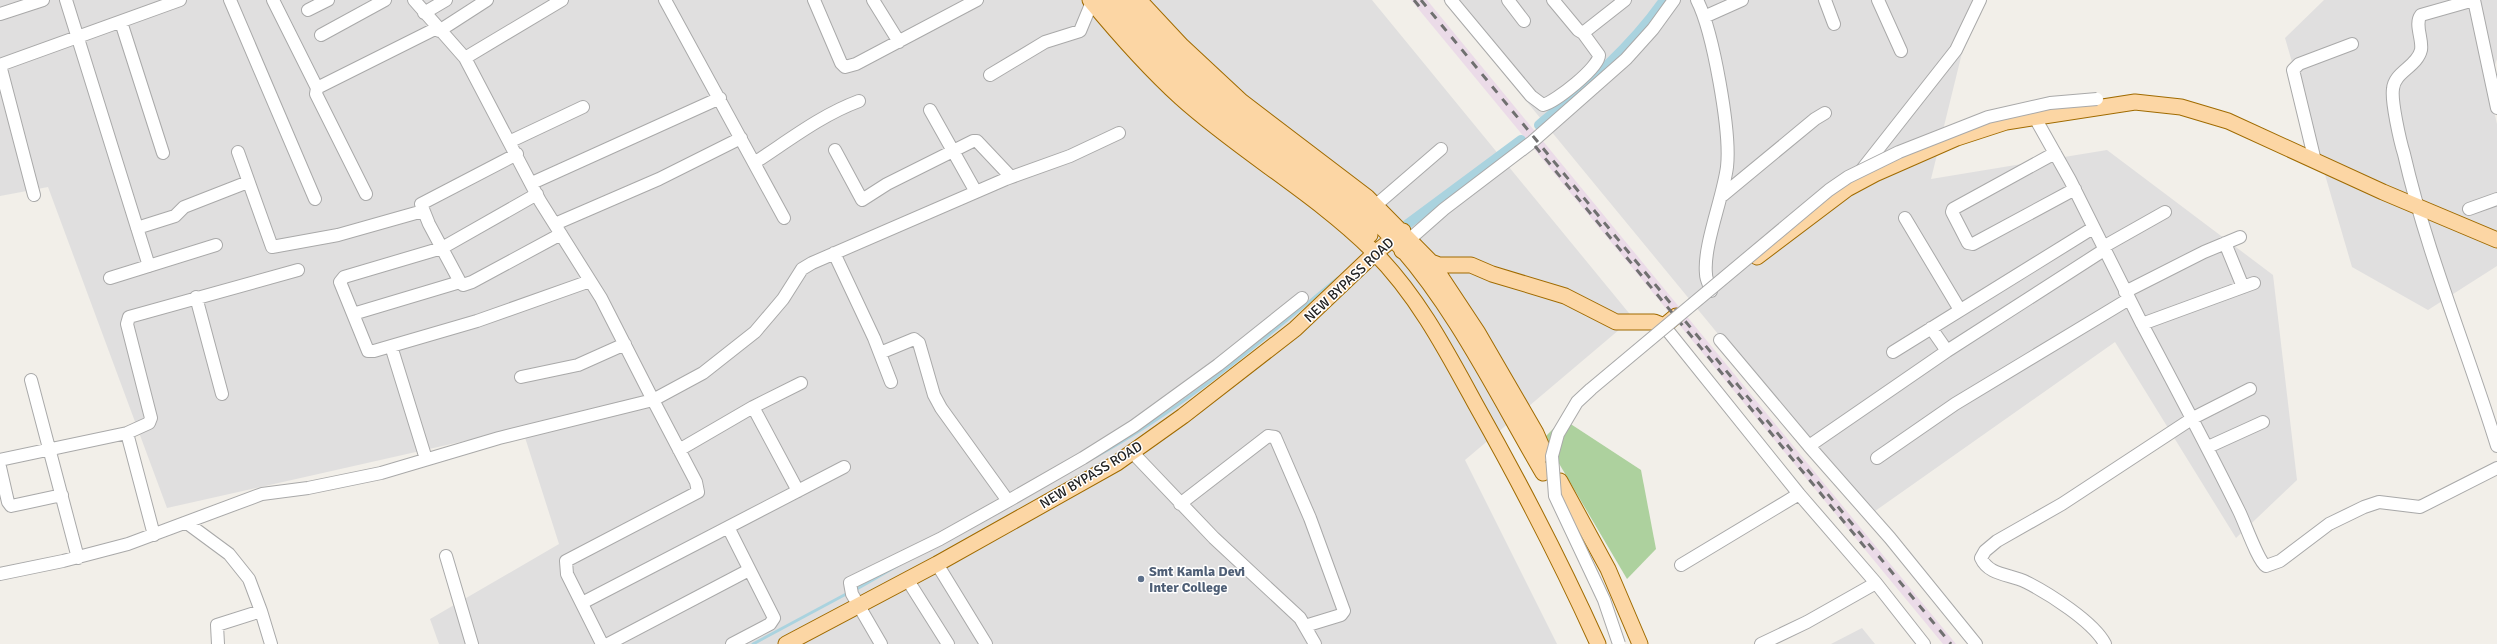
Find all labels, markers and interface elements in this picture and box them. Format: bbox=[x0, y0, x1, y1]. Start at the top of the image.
street label: NEW BYPASS ROAD bbox=[1301, 234, 1397, 326]
street label: NEW BYPASS ROAD bbox=[1037, 438, 1145, 512]
place label: Smt Kamla Devi Inter College bbox=[1149, 563, 1245, 596]
marker: Smt Kamla Devi Inter College bbox=[1136, 574, 1146, 584]

